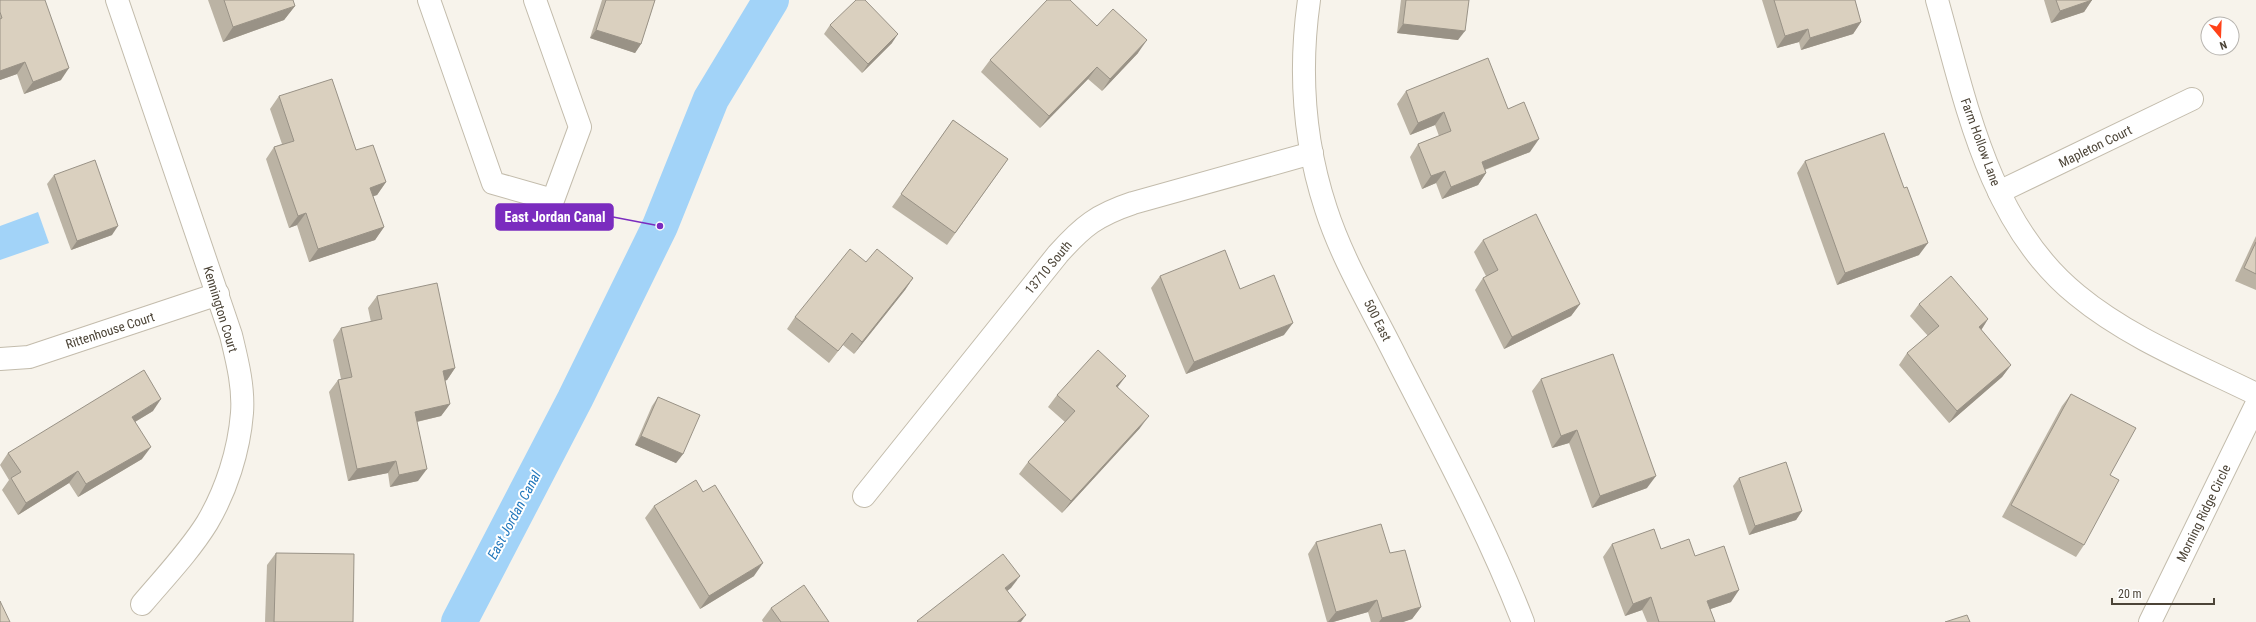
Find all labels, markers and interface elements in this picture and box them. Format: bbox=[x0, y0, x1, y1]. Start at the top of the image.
north arrow bbox=[2200, 16, 2240, 56]
text: N bbox=[2218, 38, 2228, 52]
street label: Farm Hollow Lane bbox=[1958, 96, 2003, 188]
street label: Mapleton Court bbox=[2056, 122, 2134, 171]
callout: East Jordan Canal bbox=[496, 204, 613, 230]
text: East Jordan Canal bbox=[505, 209, 605, 225]
street label: 13710 South bbox=[1022, 238, 1075, 297]
street label: Kennington Court bbox=[200, 264, 241, 354]
street label: 500 East bbox=[1361, 297, 1394, 344]
street label: Rittenhouse Court bbox=[64, 309, 157, 352]
street label: Morning Ridge Circle bbox=[2173, 462, 2234, 564]
water label: East Jordan Canal bbox=[484, 467, 544, 562]
scale bar bbox=[2112, 580, 2214, 606]
text: 20 m bbox=[2118, 587, 2142, 601]

